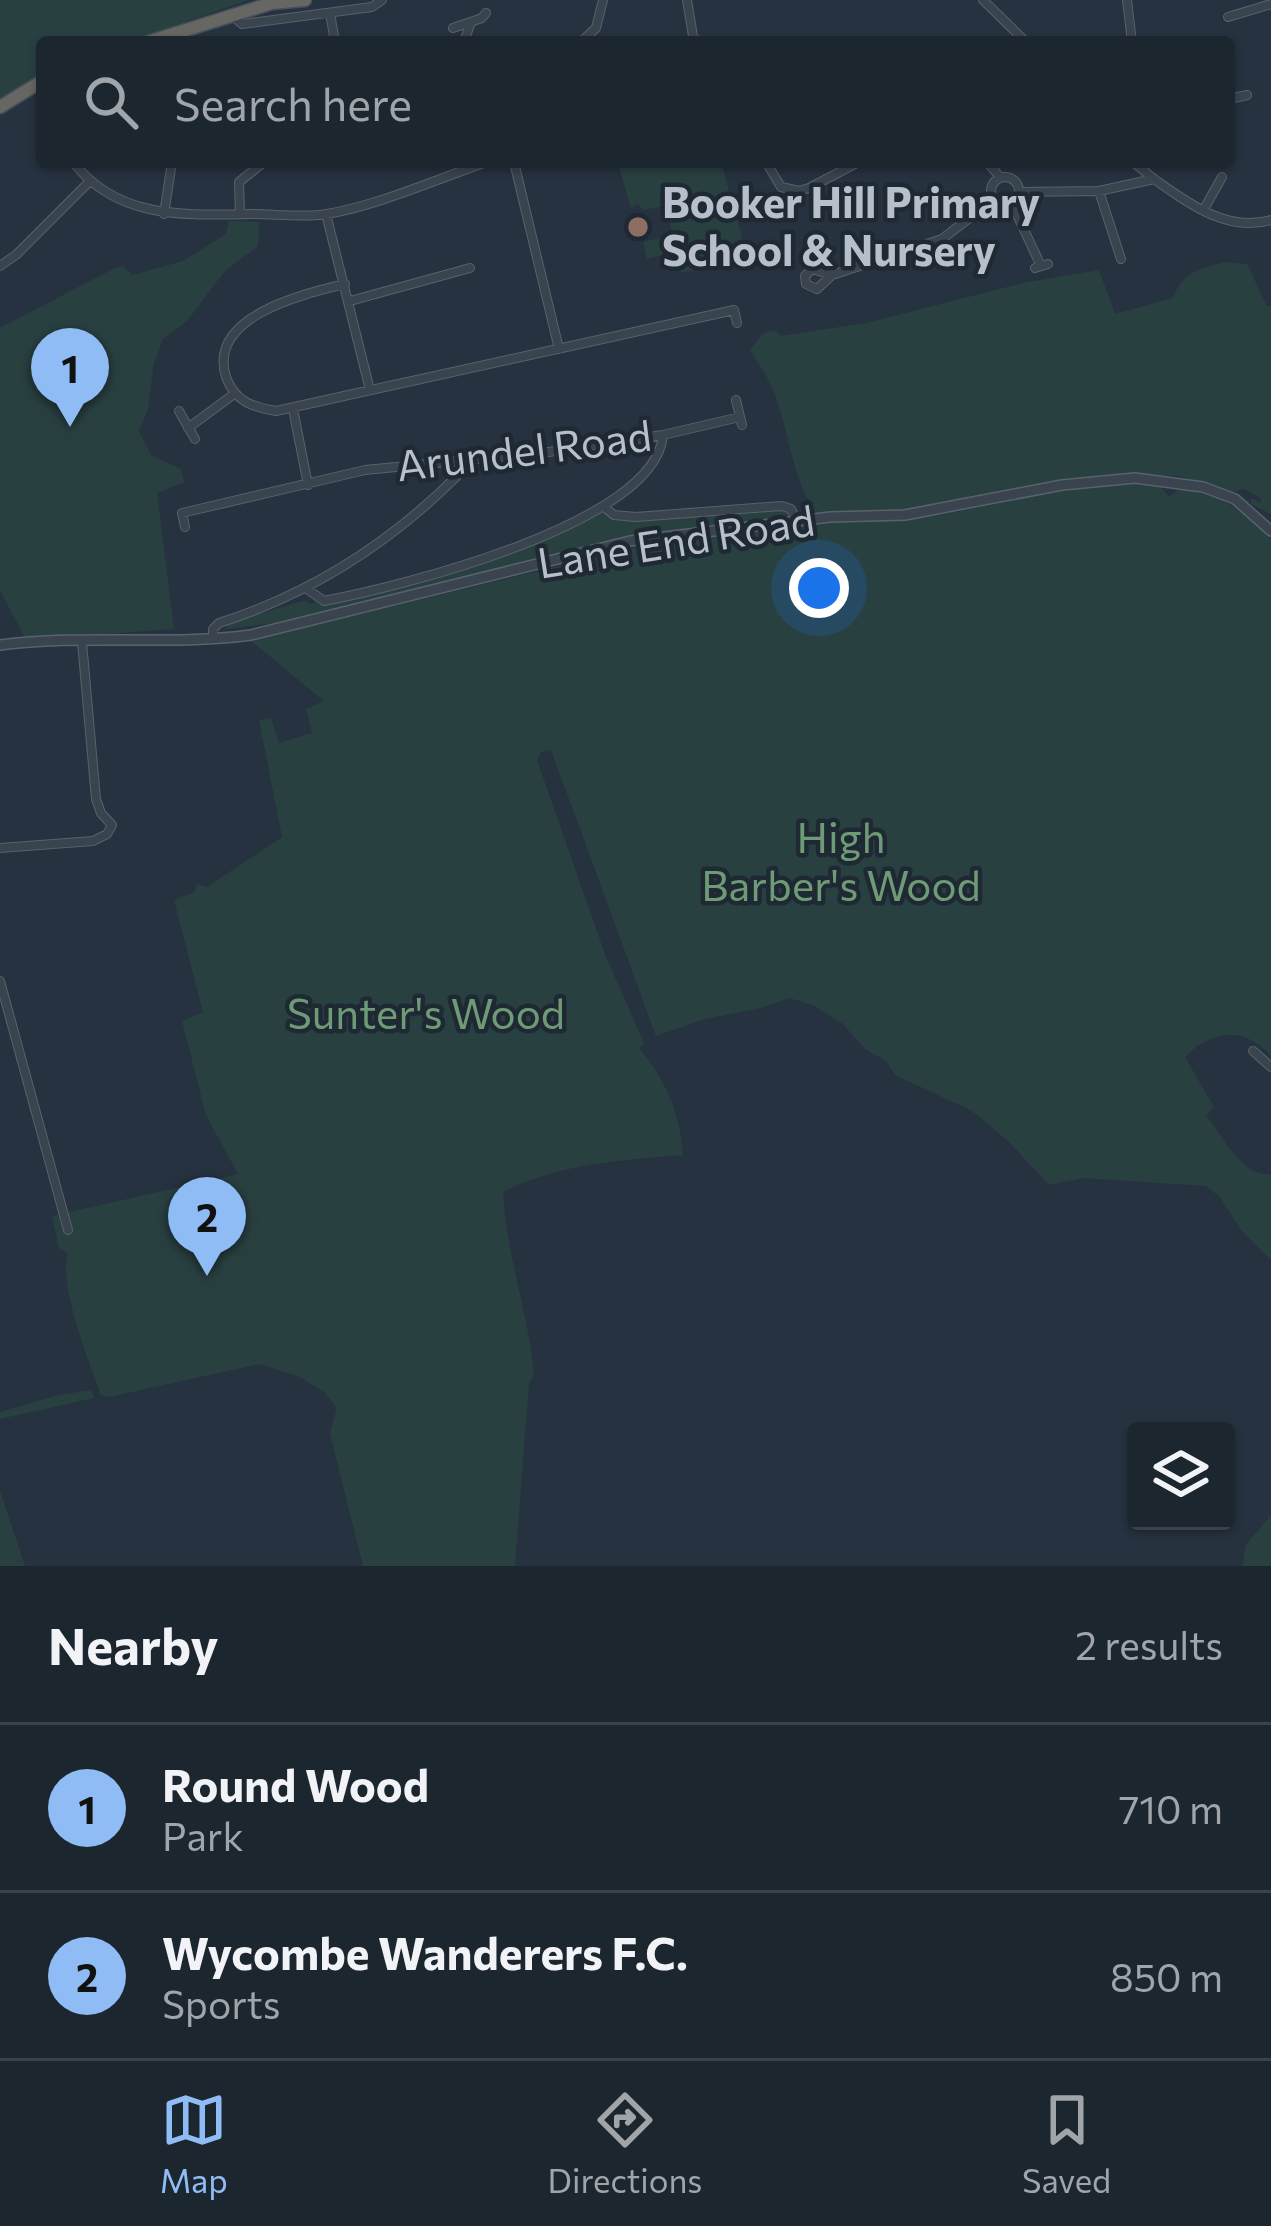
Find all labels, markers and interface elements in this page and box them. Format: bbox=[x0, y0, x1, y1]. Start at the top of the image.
search box bbox=[36, 36, 1235, 168]
icon: search bbox=[78, 69, 144, 135]
text: Search here bbox=[174, 75, 412, 130]
place label: Booker Hill Primary School & Nursery bbox=[662, 175, 1040, 275]
marker: Booker Hill Primary School & Nursery bbox=[625, 214, 651, 240]
pin: 1 bbox=[31, 328, 109, 427]
street label: Arundel Road bbox=[393, 408, 654, 490]
street label: Lane End Road bbox=[534, 492, 818, 588]
your location bbox=[789, 558, 849, 618]
park label: High Barber's Wood bbox=[701, 810, 981, 910]
park label: Sunter's Wood bbox=[287, 986, 565, 1038]
pin: 2 bbox=[168, 1177, 246, 1276]
map controls bbox=[1127, 1422, 1235, 1530]
button: layers bbox=[1127, 1422, 1235, 1530]
text: Nearby bbox=[48, 1613, 218, 1676]
text: 2 results bbox=[1075, 1620, 1223, 1668]
text: Round Wood bbox=[162, 1756, 429, 1811]
text: 1 bbox=[78, 1784, 96, 1832]
text: 710 m bbox=[1119, 1784, 1223, 1832]
text: Park bbox=[162, 1811, 244, 1859]
text: Wycombe Wanderers F.C. bbox=[162, 1924, 688, 1979]
text: 2 bbox=[76, 1952, 98, 2000]
text: 850 m bbox=[1110, 1952, 1223, 2000]
text: Sports bbox=[162, 1979, 281, 2027]
tab: Map bbox=[160, 2087, 228, 2200]
tab: Directions bbox=[548, 2087, 702, 2200]
tab: Saved bbox=[1022, 2087, 1111, 2200]

